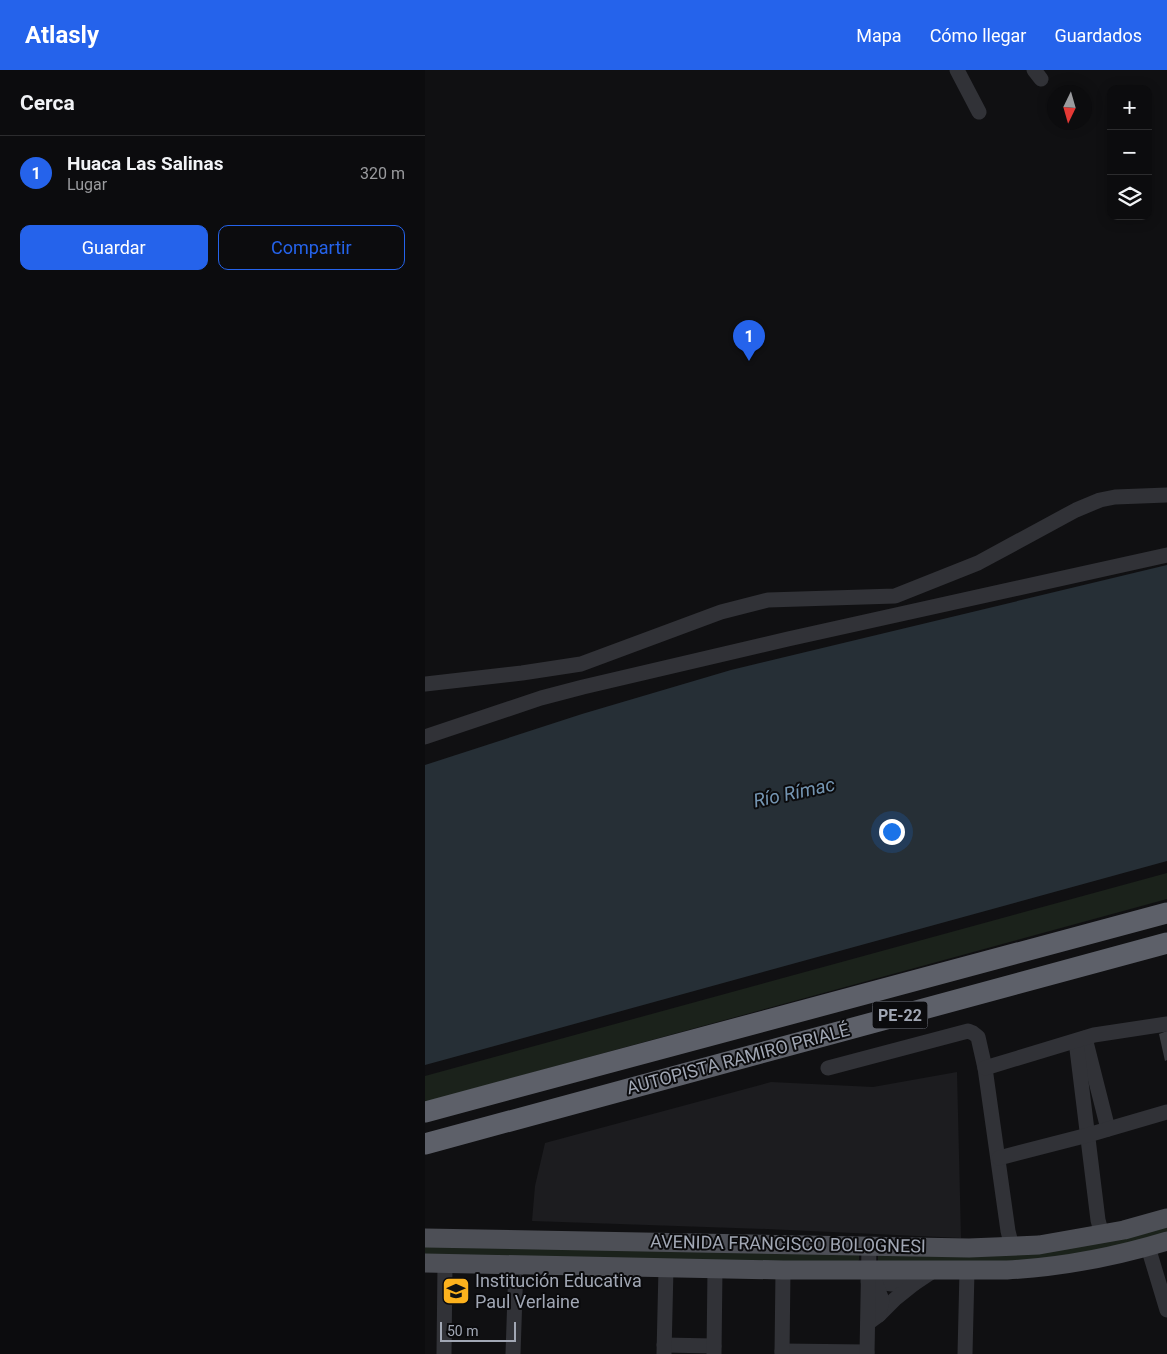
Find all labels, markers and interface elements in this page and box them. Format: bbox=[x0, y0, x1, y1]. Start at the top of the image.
text: Atlasly bbox=[25, 21, 99, 49]
text: Mapa bbox=[856, 25, 902, 46]
text: Cómo llegar bbox=[930, 25, 1026, 46]
text: Guardados bbox=[1054, 25, 1142, 46]
north arrow bbox=[1047, 85, 1092, 130]
map controls bbox=[1107, 85, 1152, 220]
button: + bbox=[1107, 85, 1152, 130]
text: Cerca bbox=[20, 91, 75, 115]
button: − bbox=[1107, 130, 1152, 175]
text: Huaca Las Salinas bbox=[67, 152, 223, 175]
text: 1 bbox=[31, 164, 41, 183]
text: 320 m bbox=[360, 164, 405, 183]
text: Lugar bbox=[67, 175, 107, 194]
button: layers bbox=[1107, 175, 1152, 220]
button: Guardar bbox=[20, 225, 208, 270]
button: Compartir bbox=[218, 225, 405, 270]
pin: 1 bbox=[733, 320, 765, 361]
water label: Río Rímac bbox=[751, 773, 837, 812]
your location bbox=[879, 819, 905, 845]
road number: PE-22 bbox=[873, 1002, 927, 1028]
street label: AUTOPISTA RAMIRO PRIALÉ bbox=[624, 1019, 852, 1098]
street label: AVENIDA FRANCISCO BOLOGNESI bbox=[650, 1231, 926, 1256]
place label: Institución Educativa Paul Verlaine bbox=[475, 1270, 642, 1312]
school or university icon: Institución Educativa Paul Verlaine bbox=[441, 1276, 471, 1306]
scale bar bbox=[440, 1319, 516, 1342]
text: 50 m bbox=[447, 1323, 479, 1339]

